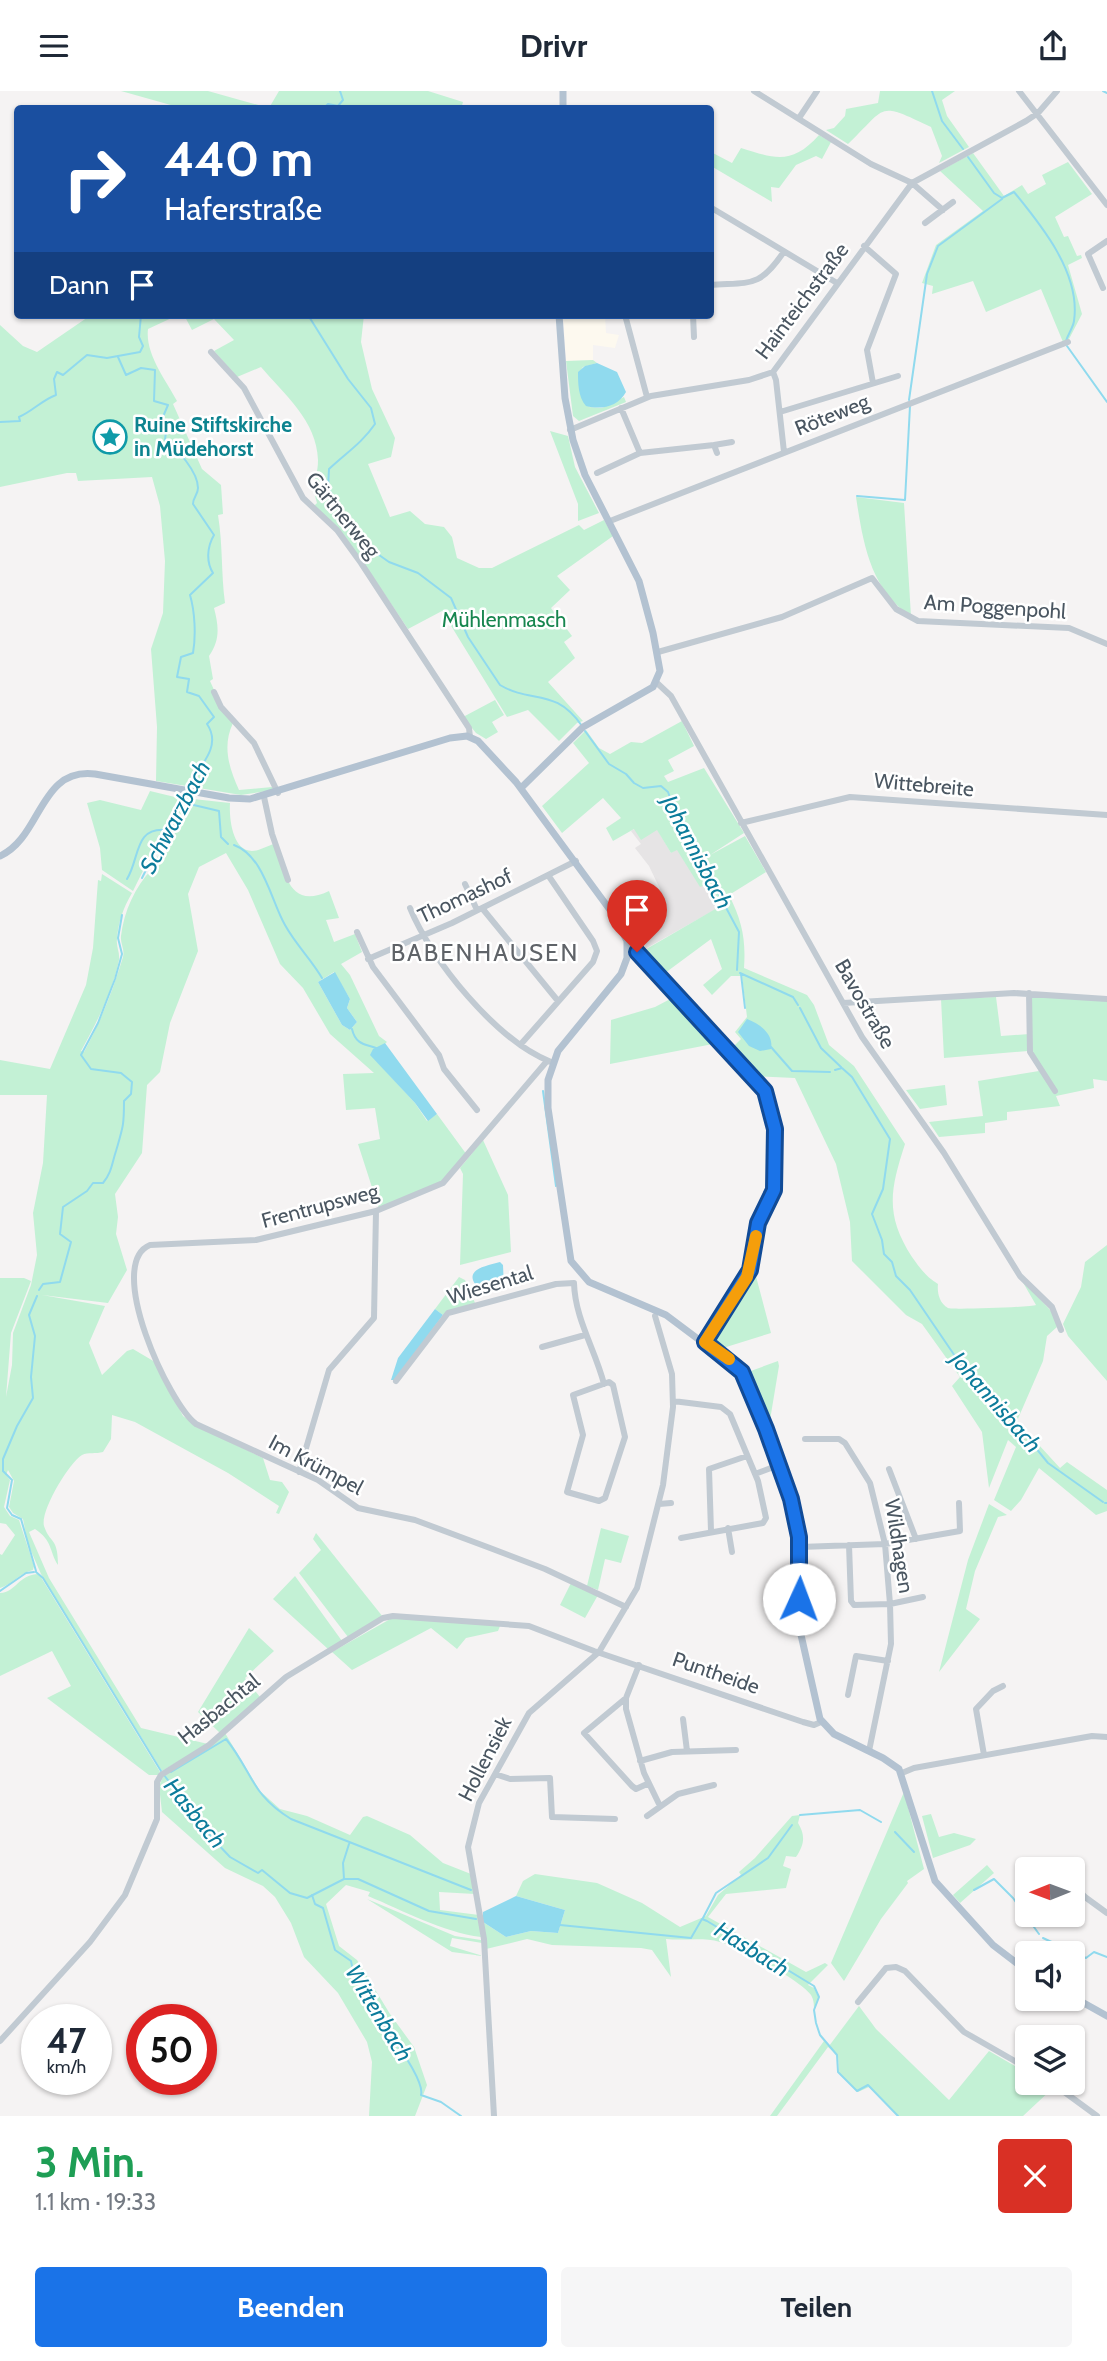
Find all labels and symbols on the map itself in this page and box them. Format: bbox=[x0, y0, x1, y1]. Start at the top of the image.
street label: Hainteichstraße bbox=[750, 237, 854, 364]
street label: Röteweg bbox=[791, 388, 873, 441]
place label: Ruine Stiftskirche in Müdehorst bbox=[134, 412, 292, 461]
place icon: Ruine Stiftskirche in Müdehorst bbox=[91, 418, 129, 456]
street label: Gärtnerweg bbox=[301, 467, 386, 563]
street label: Am Poggenpohl bbox=[923, 589, 1067, 624]
park label: Mühlenmasch bbox=[442, 607, 566, 632]
water label: Schwarzbach bbox=[134, 756, 216, 878]
street label: Wittebreite bbox=[873, 768, 975, 801]
water label: Johannisbach bbox=[654, 789, 739, 914]
street label: Thomashof bbox=[414, 863, 516, 928]
pin bbox=[607, 880, 667, 952]
district label: BABENHAUSEN bbox=[391, 938, 579, 967]
street label: Bavostraße bbox=[830, 955, 901, 1053]
street label: Frentrupsweg bbox=[259, 1178, 382, 1233]
street label: Wiesental bbox=[444, 1260, 536, 1309]
water label: Johannisbach bbox=[943, 1344, 1048, 1458]
street label: Im Krümpel bbox=[265, 1429, 368, 1500]
street label: Wildhagen bbox=[880, 1497, 919, 1595]
position arrow bbox=[762, 1562, 836, 1636]
street label: Puntheide bbox=[669, 1646, 763, 1699]
street label: Hasbachtal bbox=[173, 1668, 265, 1749]
street label: Hollensiek bbox=[453, 1712, 517, 1805]
water label: Hasbach bbox=[158, 1772, 232, 1854]
north arrow bbox=[1015, 1857, 1085, 1927]
water label: Hasbach bbox=[710, 1915, 794, 1983]
water label: Wittenbach bbox=[339, 1960, 419, 2066]
speed limit sign: 50 bbox=[126, 2004, 217, 2095]

